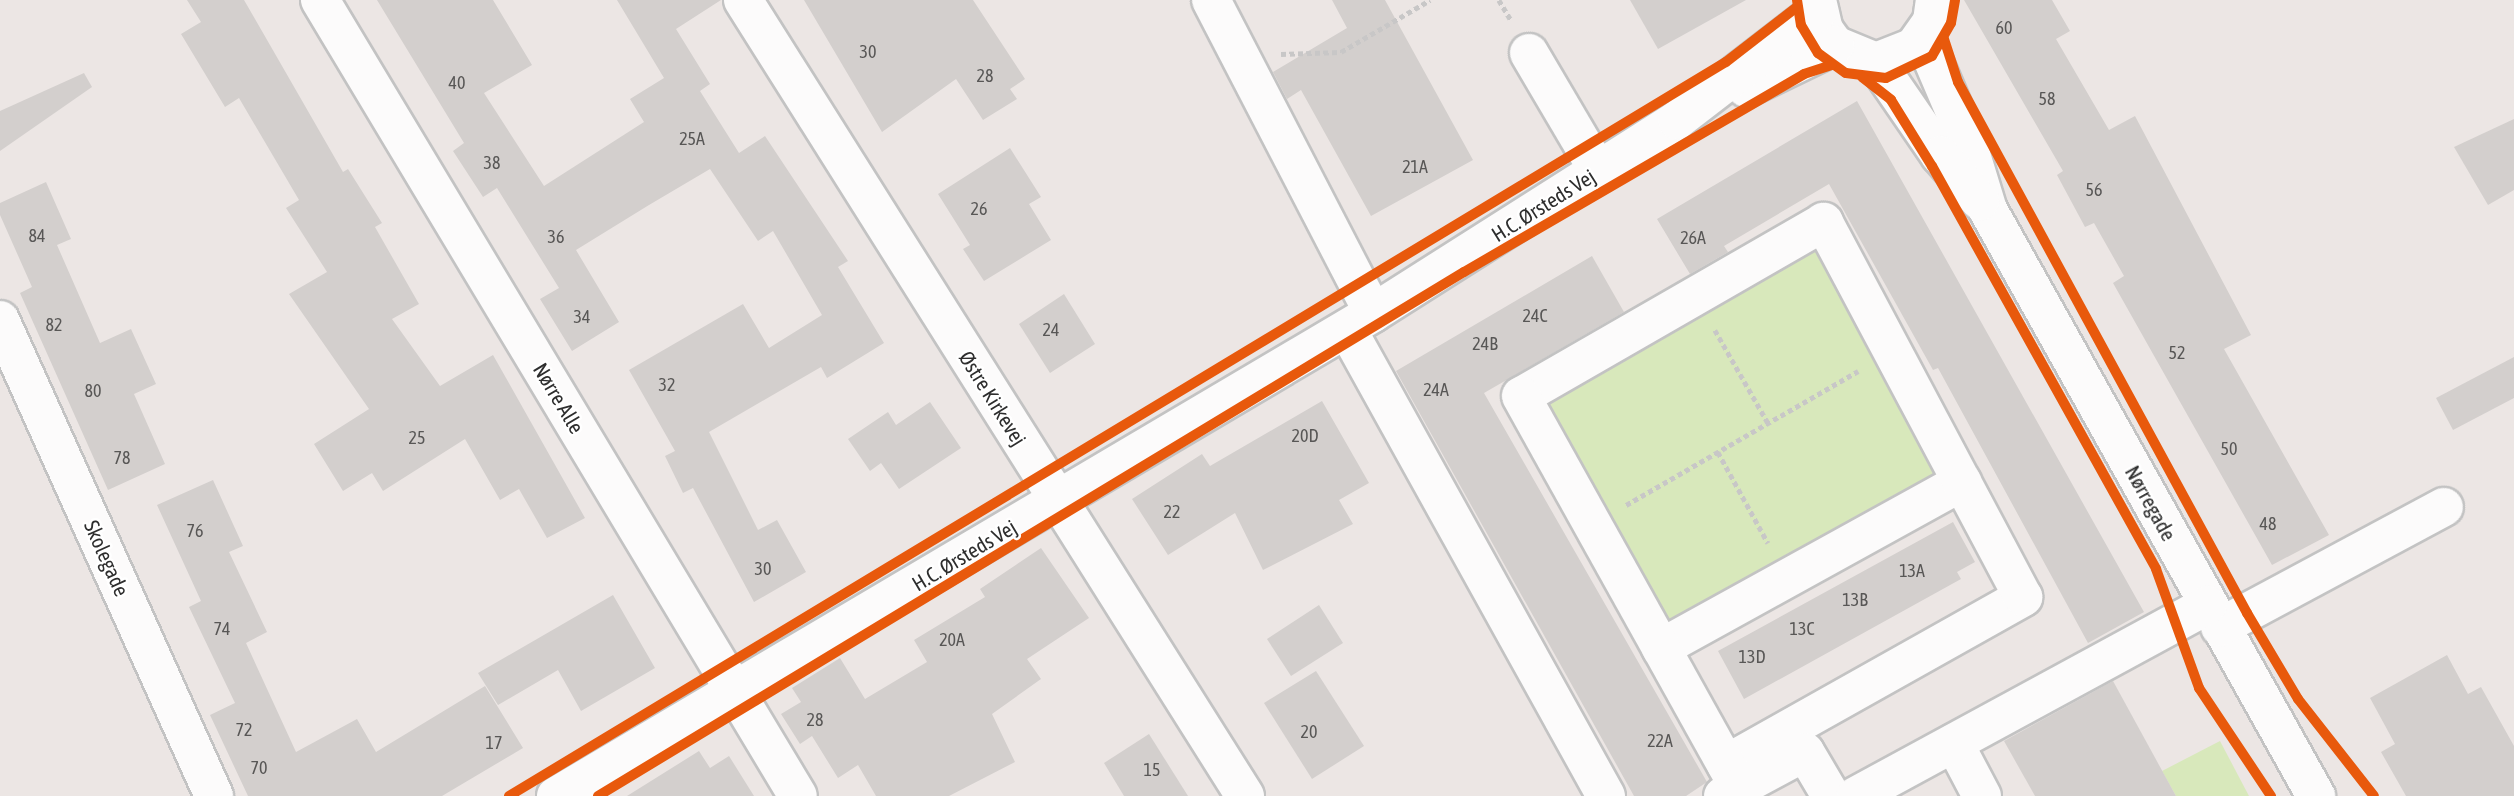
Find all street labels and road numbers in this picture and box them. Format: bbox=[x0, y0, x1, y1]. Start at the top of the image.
street label: H.C. Ørsteds Vej bbox=[1487, 163, 1599, 247]
street label: Østre Kirkevej bbox=[954, 346, 1032, 450]
street label: Nørre Alle bbox=[528, 358, 590, 438]
street label: Nørregade bbox=[2120, 461, 2182, 545]
street label: H.C. Ørsteds Vej bbox=[907, 514, 1021, 596]
street label: Skolegade bbox=[79, 516, 135, 600]

